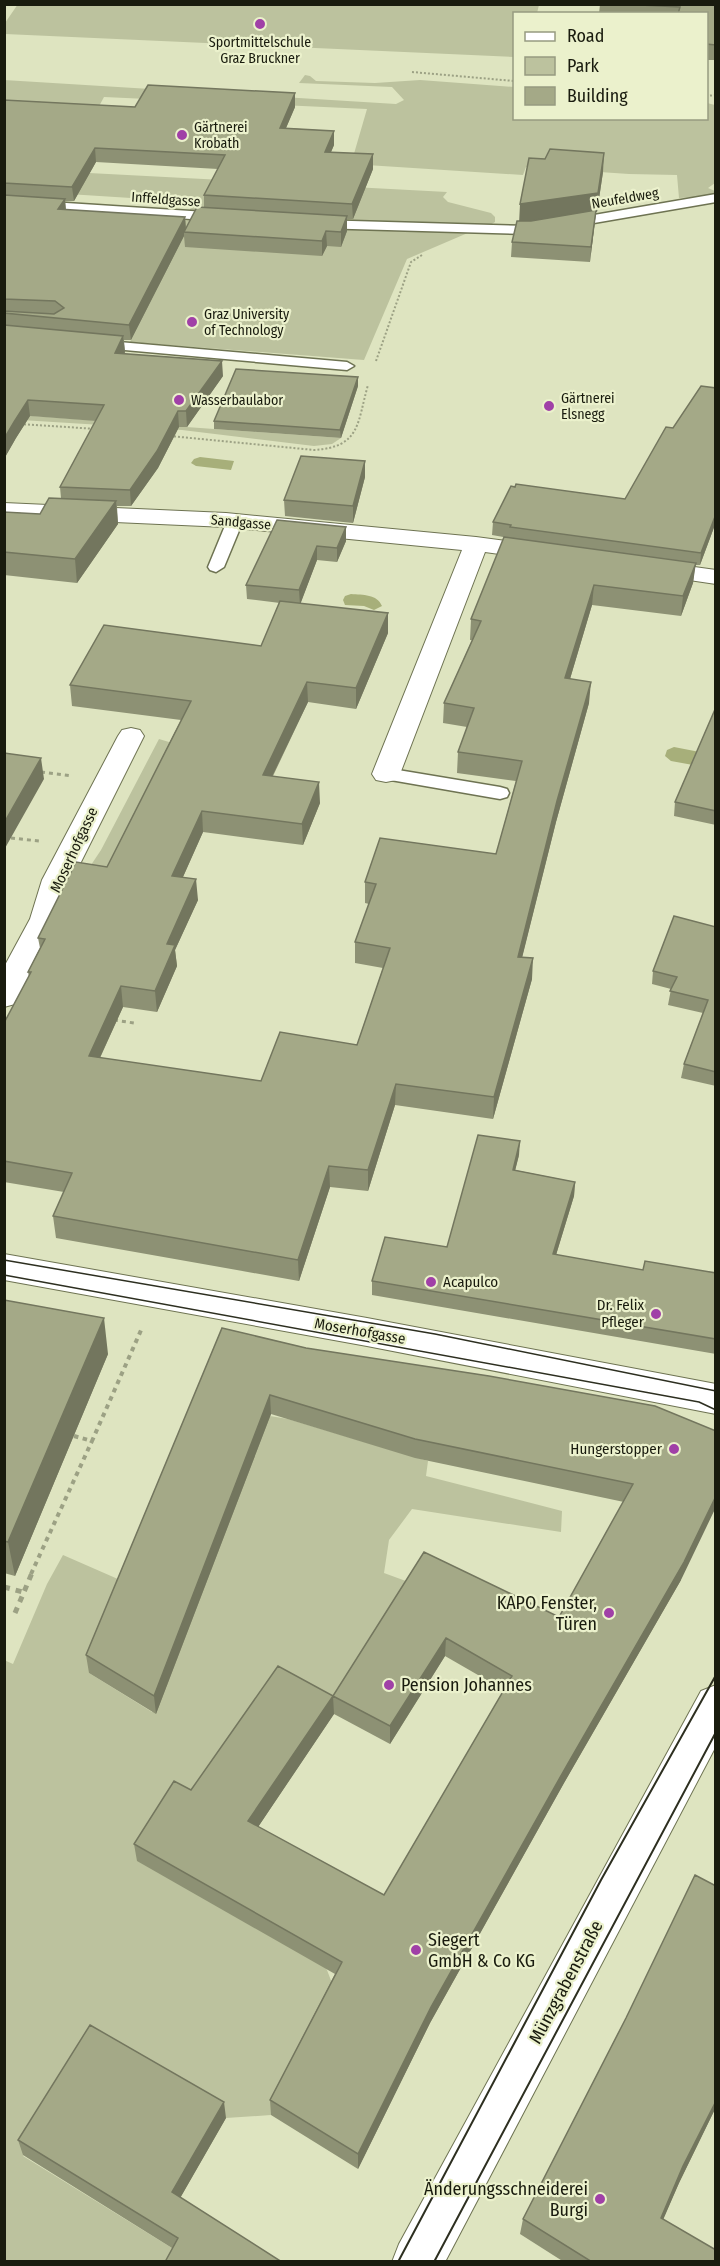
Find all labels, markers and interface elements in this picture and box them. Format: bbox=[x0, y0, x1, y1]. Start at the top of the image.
legend bbox=[513, 12, 708, 120]
marker: Sportmittelschule Graz Bruckner bbox=[253, 17, 267, 31]
text: Road bbox=[567, 25, 604, 47]
place label: Sportmittelschule Graz Bruckner bbox=[209, 34, 311, 67]
text: Park bbox=[567, 55, 600, 77]
text: Building bbox=[567, 85, 628, 107]
place label: Gärtnerei Krobath bbox=[194, 119, 248, 152]
marker: Gärtnerei Krobath bbox=[175, 128, 189, 142]
street label: Neufeldweg bbox=[590, 184, 660, 213]
street label: Inffeldgasse bbox=[131, 189, 201, 210]
place label: Graz University of Technology bbox=[204, 306, 290, 339]
marker: Graz University of Technology bbox=[185, 315, 199, 329]
place label: Gärtnerei Elsnegg bbox=[561, 390, 615, 423]
place label: Wasserbaulabor bbox=[191, 392, 283, 409]
marker: Wasserbaulabor bbox=[172, 393, 186, 407]
marker: Gärtnerei Elsnegg bbox=[542, 399, 556, 413]
street label: Sandgasse bbox=[210, 511, 272, 534]
street label: Moserhofgasse bbox=[46, 804, 102, 896]
place label: Acapulco bbox=[443, 1273, 498, 1291]
marker: Acapulco bbox=[424, 1275, 438, 1289]
place label: Dr. Felix Pfleger bbox=[597, 1296, 645, 1331]
marker: Dr. Felix Pfleger bbox=[649, 1307, 663, 1321]
street label: Moserhofgasse bbox=[313, 1314, 407, 1348]
place label: Hungerstopper bbox=[570, 1440, 663, 1458]
marker: Hungerstopper bbox=[667, 1442, 681, 1456]
place label: KAPO Fenster, Türen bbox=[497, 1592, 597, 1635]
marker: KAPO Fenster, Türen bbox=[602, 1606, 616, 1620]
place label: Pension Johannes bbox=[401, 1674, 532, 1696]
marker: Pension Johannes bbox=[382, 1678, 396, 1692]
street label: Münzgrabenstraße bbox=[524, 1917, 608, 2047]
place label: Siegert GmbH & Co KG bbox=[428, 1929, 535, 1972]
marker: Siegert GmbH & Co KG bbox=[409, 1943, 423, 1957]
place label: Änderungsschneiderei Burgi bbox=[424, 2178, 588, 2221]
marker: Änderungsschneiderei Burgi bbox=[593, 2192, 607, 2206]

